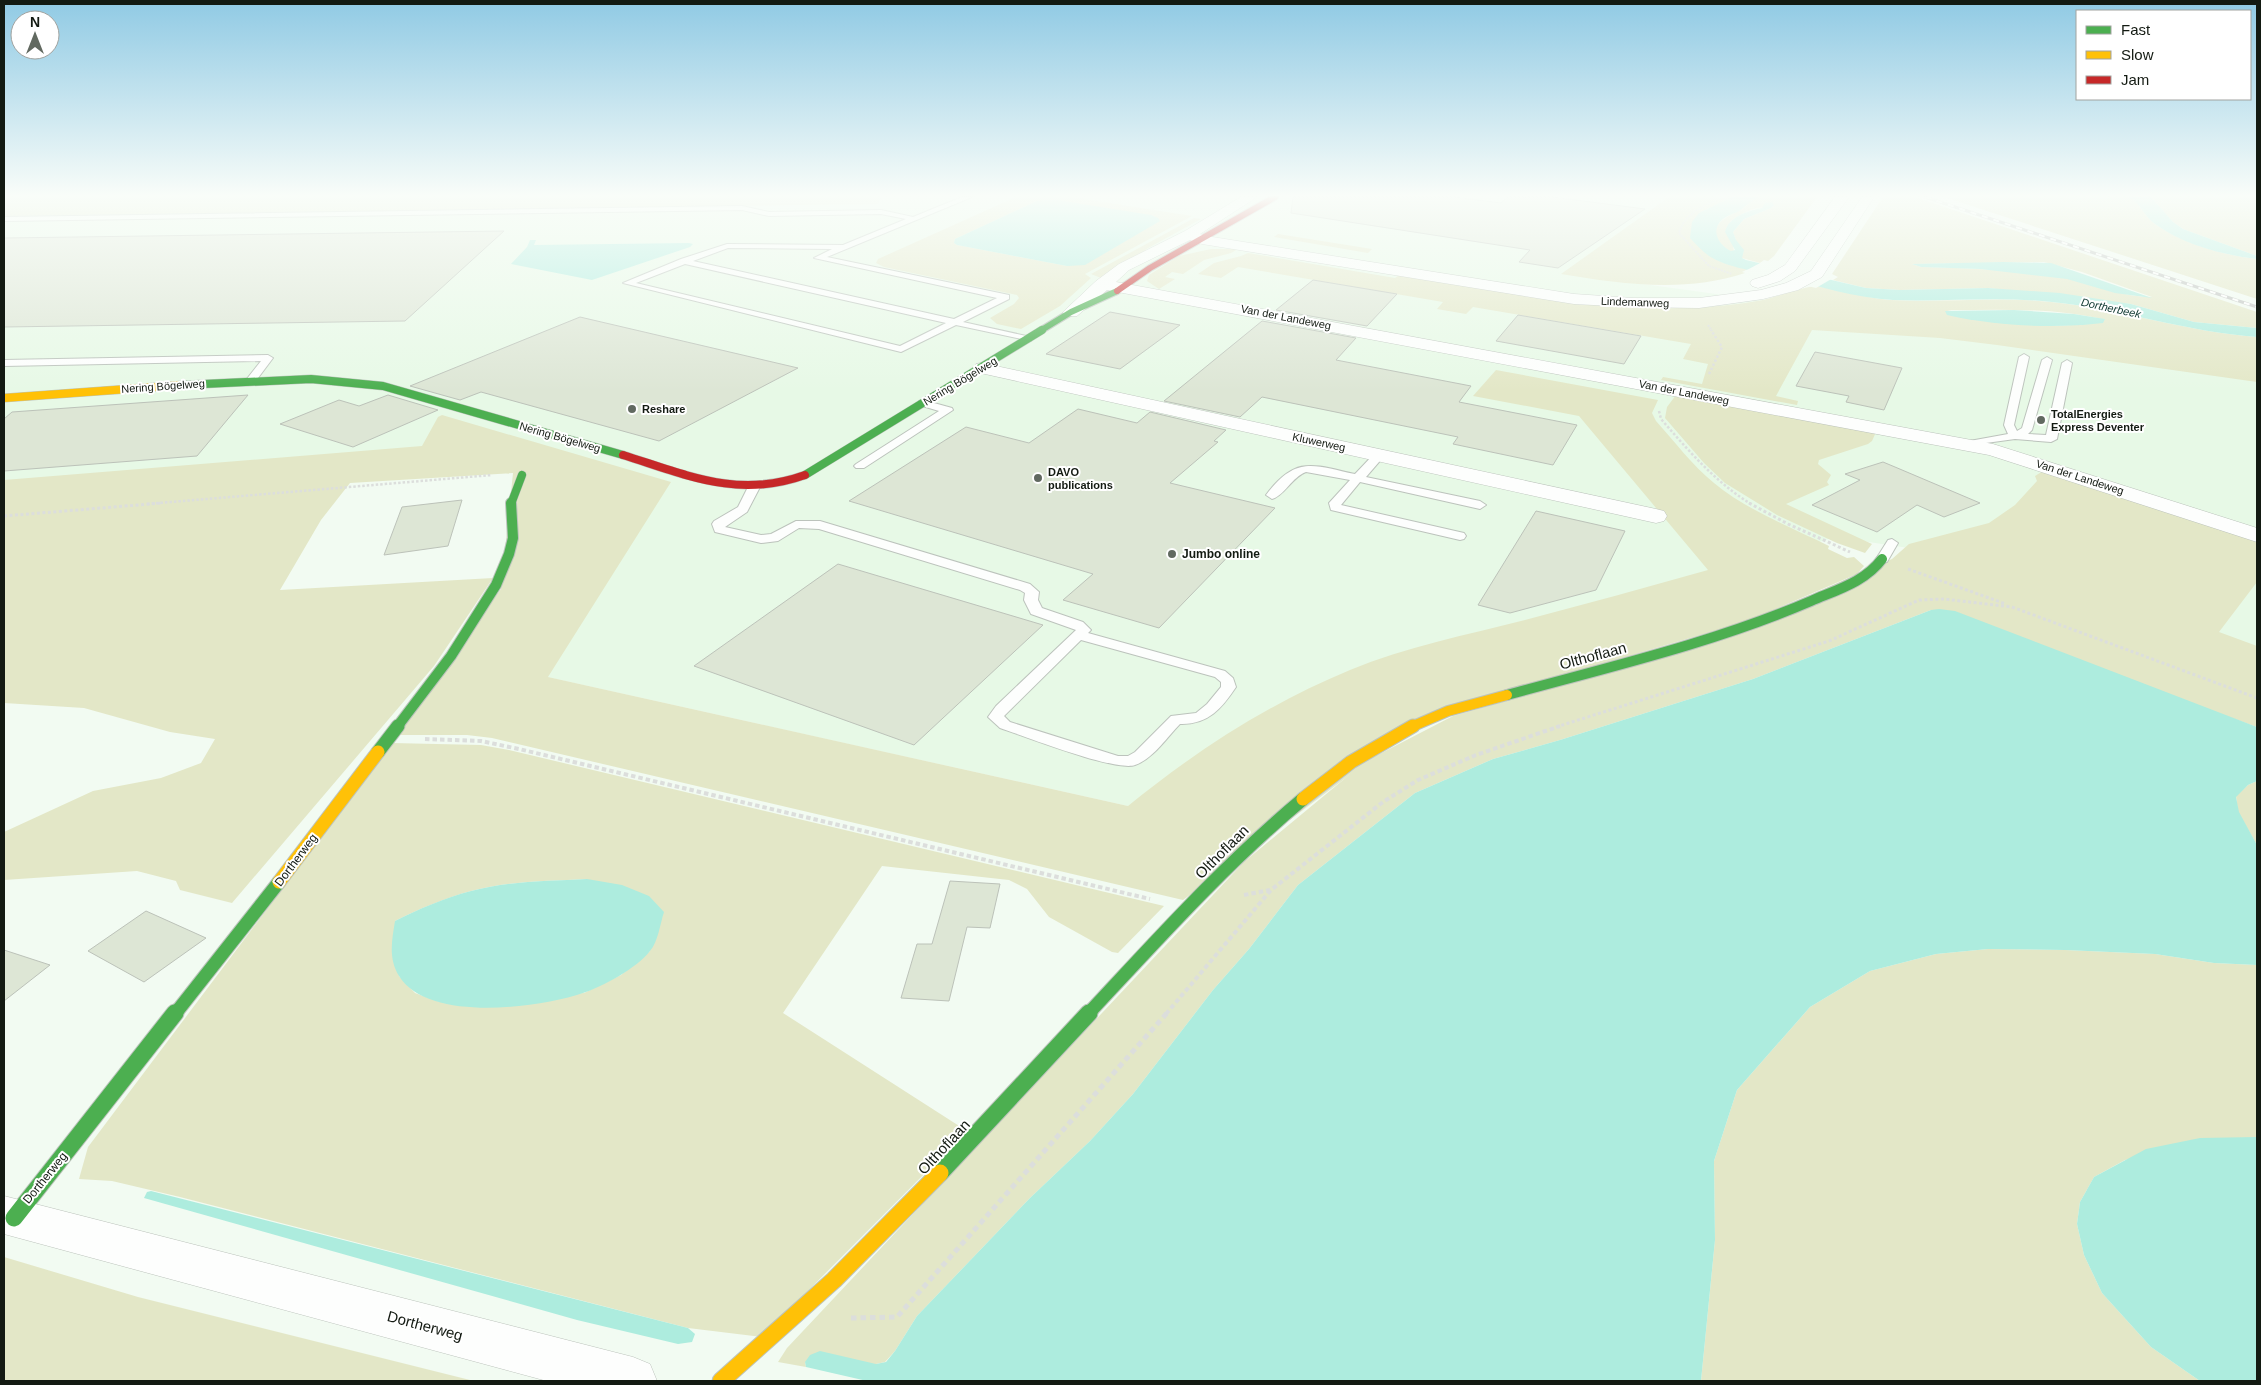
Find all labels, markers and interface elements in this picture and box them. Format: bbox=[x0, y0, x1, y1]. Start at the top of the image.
north arrow bbox=[10, 10, 60, 60]
legend bbox=[2076, 10, 2251, 100]
text: N bbox=[30, 14, 40, 30]
text: Fast bbox=[2121, 21, 2151, 38]
text: Slow bbox=[2121, 46, 2154, 63]
text: Jam bbox=[2121, 71, 2149, 88]
street label: Lindemanweg bbox=[1601, 295, 1669, 309]
water label: Dortherbeek bbox=[2080, 296, 2142, 320]
street label: Van der Landeweg bbox=[1240, 302, 1332, 332]
street label: Nering Bögelweg bbox=[921, 354, 999, 408]
street label: Nering Bögelweg bbox=[121, 377, 205, 395]
street label: Van der Landeweg bbox=[1638, 377, 1730, 407]
marker: Reshare bbox=[626, 403, 638, 415]
place label: Reshare bbox=[642, 403, 685, 415]
place label: TotalEnergies Express Deventer bbox=[2051, 408, 2145, 433]
marker: TotalEnergies Express Deventer bbox=[2035, 414, 2047, 426]
street label: Nering Bögelweg bbox=[518, 420, 602, 454]
street label: Kluwerweg bbox=[1291, 431, 1347, 453]
street label: Van der Landeweg bbox=[2035, 457, 2125, 497]
place label: DAVO publications bbox=[1048, 466, 1113, 491]
marker: DAVO publications bbox=[1032, 472, 1044, 484]
place label: Jumbo online bbox=[1182, 547, 1260, 561]
marker: Jumbo online bbox=[1166, 548, 1178, 560]
street label: Olthoflaan bbox=[1558, 638, 1628, 673]
street label: Olthoflaan bbox=[1191, 821, 1252, 882]
street label: Dortherweg bbox=[272, 831, 320, 889]
street label: Olthoflaan bbox=[914, 1116, 973, 1177]
street label: Dortherweg bbox=[20, 1149, 70, 1207]
street label: Dortherweg bbox=[385, 1307, 465, 1344]

